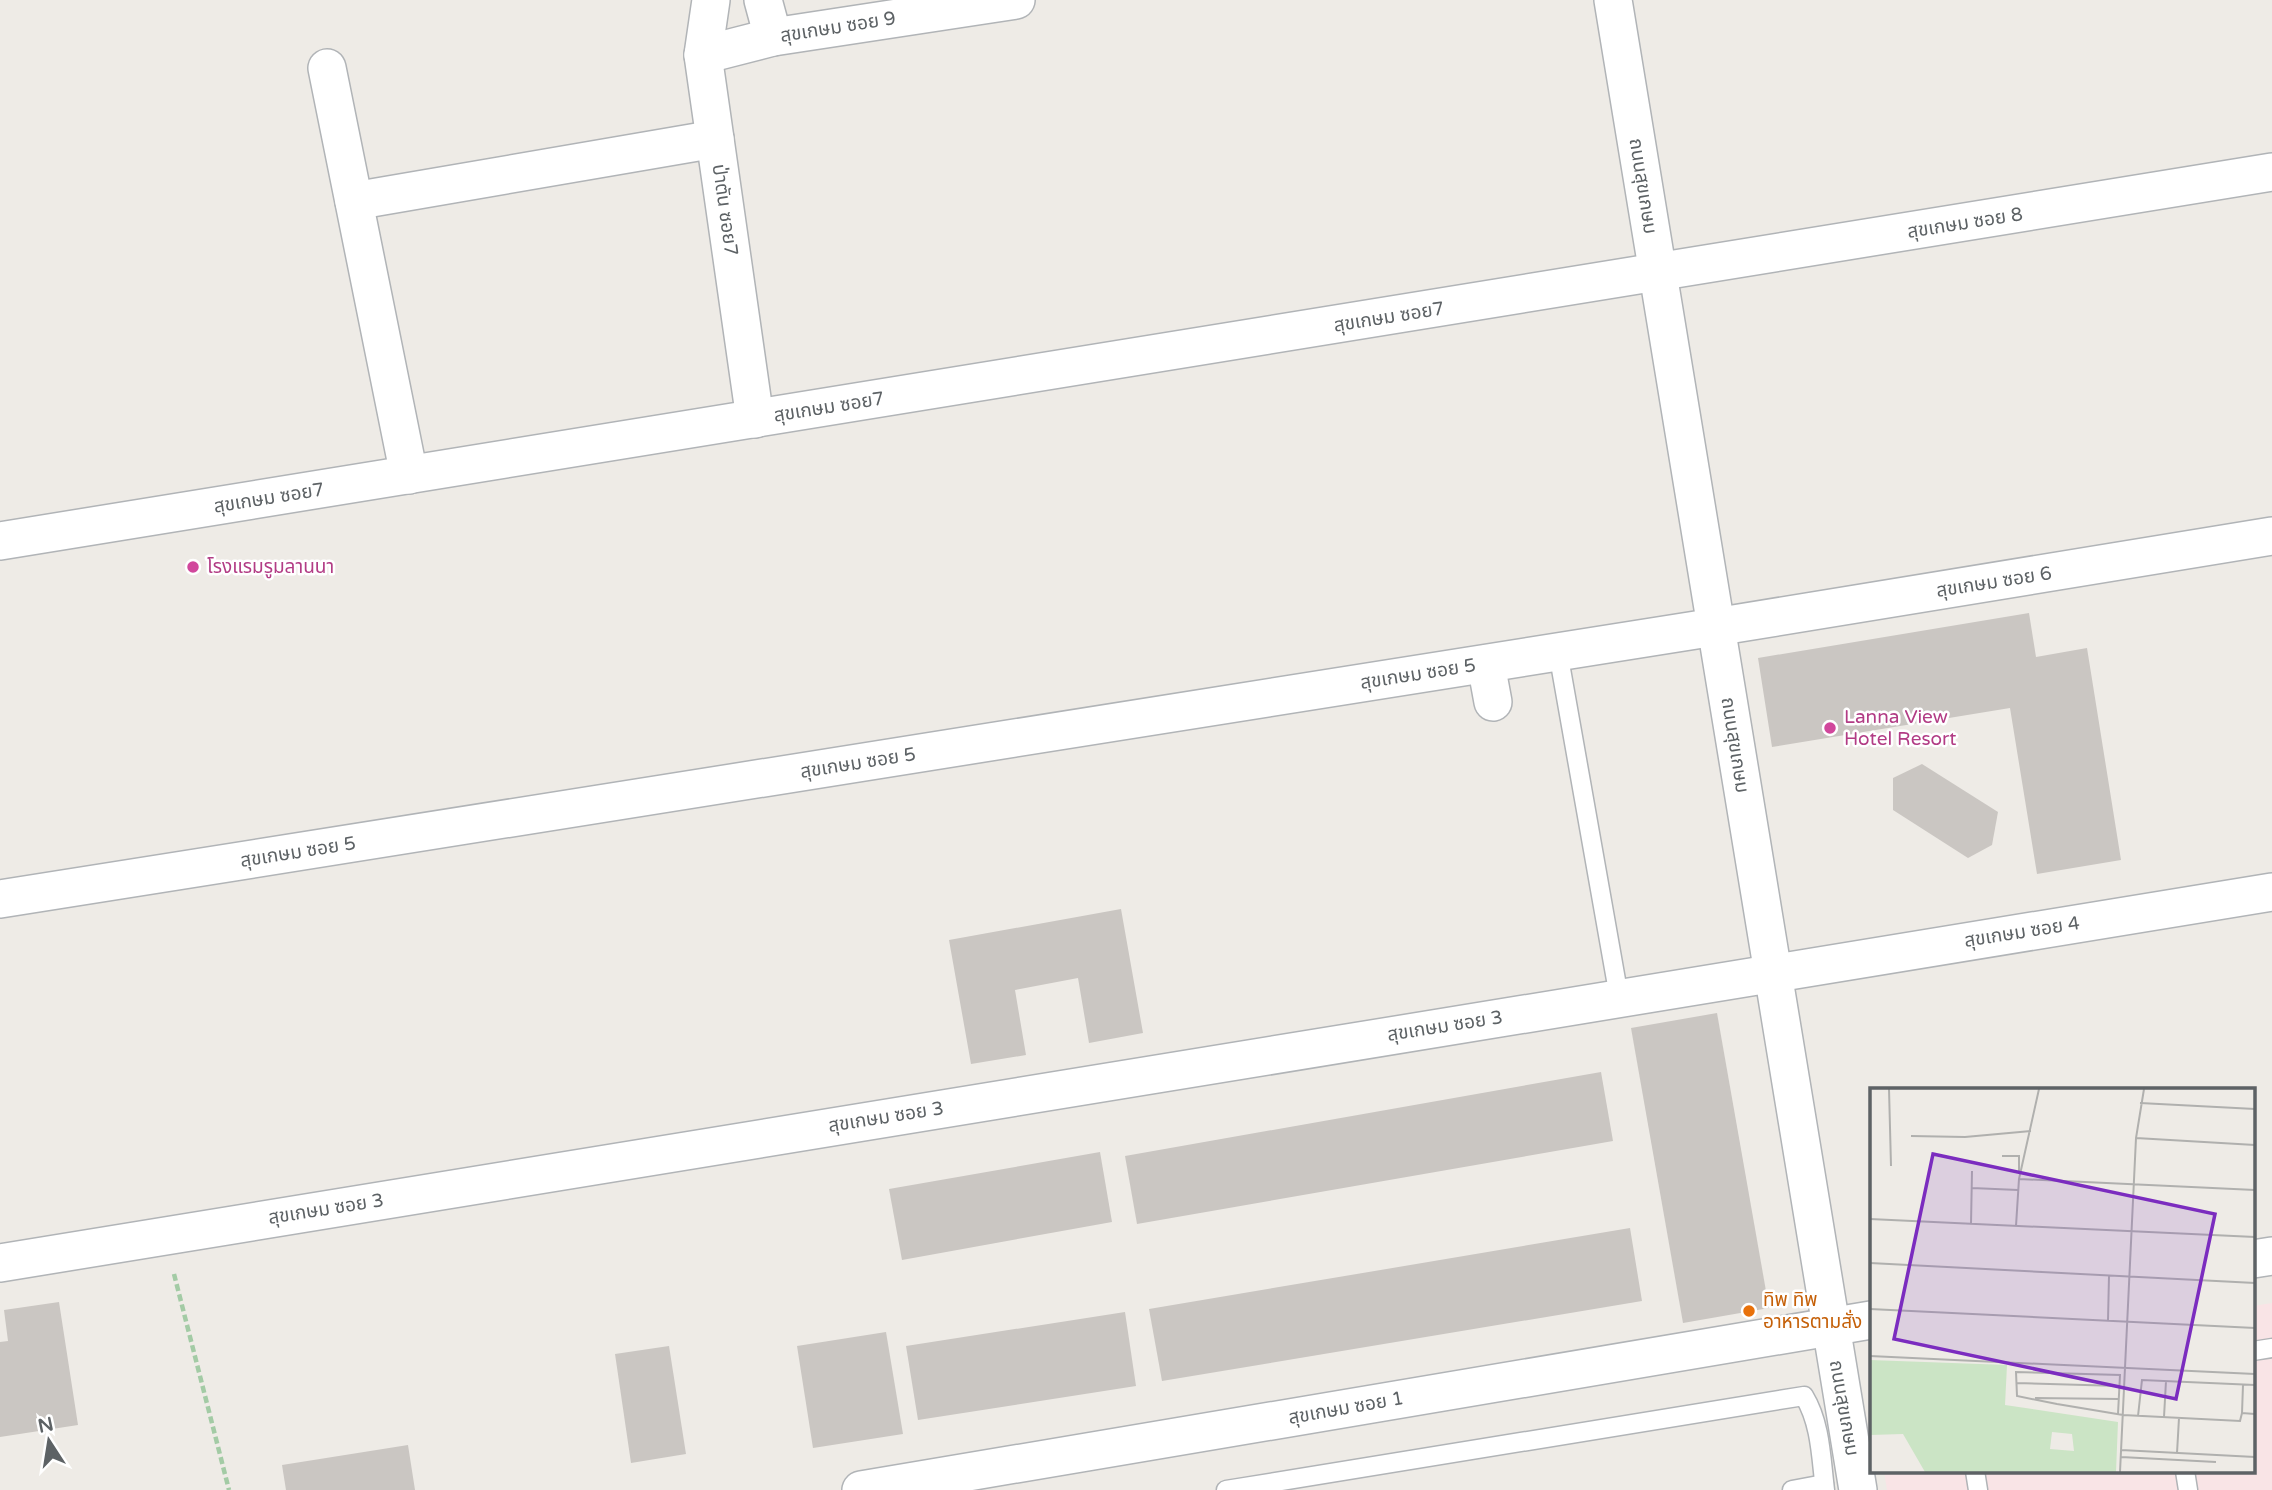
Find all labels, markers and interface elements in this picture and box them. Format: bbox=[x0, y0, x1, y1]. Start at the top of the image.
street label: สุขเกษม ซอย 9 bbox=[779, 7, 897, 47]
street label: ถนนสุขเกษม bbox=[1625, 136, 1661, 236]
street label: ป่าตัน ซอย7 bbox=[708, 163, 742, 257]
street label: สุขเกษม ซอย 8 bbox=[1906, 203, 2024, 243]
street label: สุขเกษม ซอย7 bbox=[1332, 297, 1446, 337]
street label: สุขเกษม ซอย7 bbox=[772, 387, 886, 427]
street label: สุขเกษม ซอย7 bbox=[212, 478, 326, 518]
place label: โรงแรมรูมลานนา bbox=[207, 556, 334, 579]
marker: โรงแรมรูมลานนา bbox=[185, 559, 201, 575]
street label: สุขเกษม ซอย 6 bbox=[1935, 562, 2053, 602]
street label: สุขเกษม ซอย 5 bbox=[1359, 654, 1477, 694]
street label: ถนนสุขเกษม bbox=[1717, 695, 1753, 795]
place label: Lanna View Hotel Resort bbox=[1844, 706, 1957, 750]
marker: Lanna View Hotel Resort bbox=[1822, 720, 1838, 736]
street label: สุขเกษม ซอย 5 bbox=[799, 743, 917, 783]
street label: สุขเกษม ซอย 5 bbox=[239, 832, 357, 872]
street label: สุขเกษม ซอย 4 bbox=[1963, 912, 2081, 952]
street label: สุขเกษม ซอย 3 bbox=[1386, 1006, 1504, 1046]
inset map bbox=[1870, 1088, 2254, 1472]
street label: สุขเกษม ซอย 3 bbox=[827, 1097, 945, 1137]
street label: สุขเกษม ซอย 3 bbox=[267, 1189, 385, 1229]
place label: ทิพ ทิพ อาหารตามสั่ง bbox=[1763, 1289, 1862, 1333]
marker: ทิพ ทิพ อาหารตามสั่ง bbox=[1741, 1303, 1757, 1319]
street label: ถนนสุขเกษม bbox=[1825, 1358, 1863, 1458]
street label: สุขเกษม ซอย 1 bbox=[1287, 1387, 1405, 1429]
north arrow bbox=[14, 1406, 84, 1476]
text: N bbox=[36, 1413, 55, 1438]

